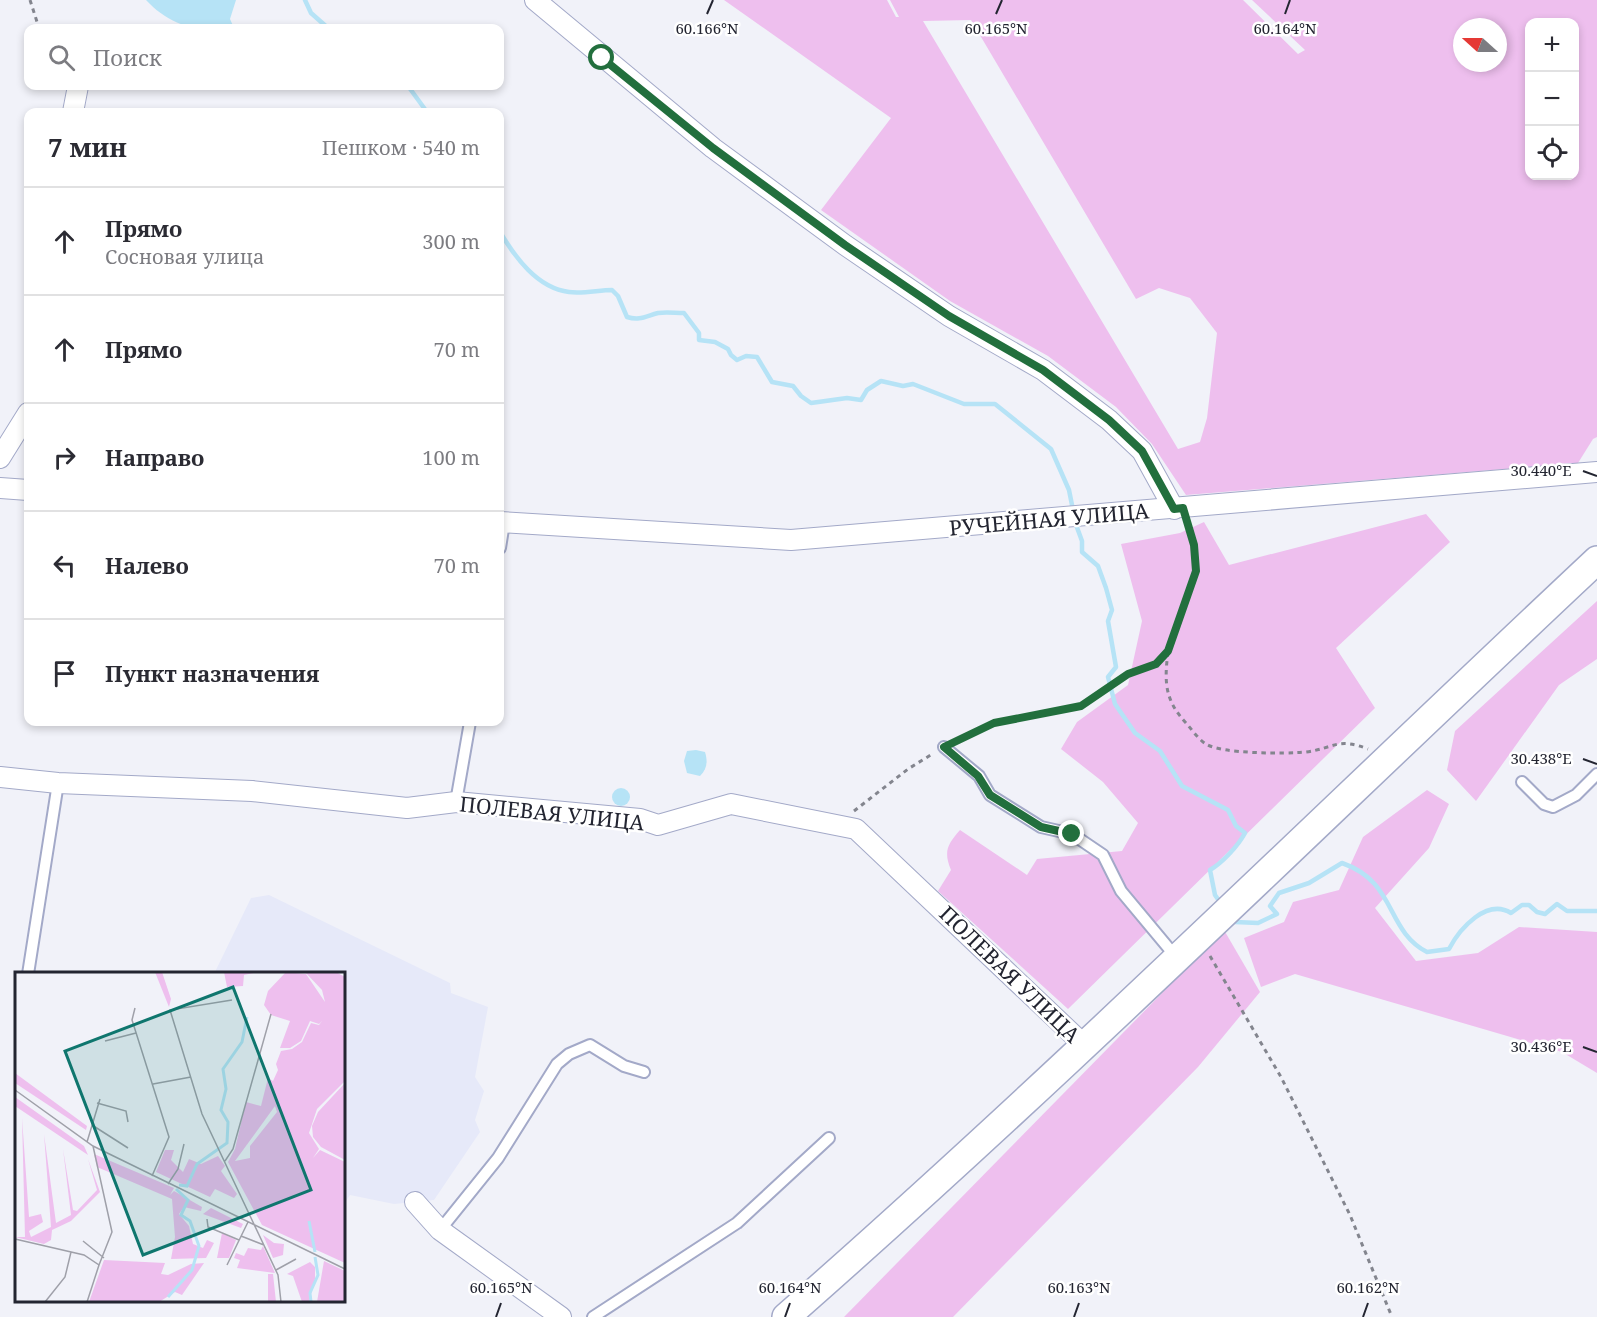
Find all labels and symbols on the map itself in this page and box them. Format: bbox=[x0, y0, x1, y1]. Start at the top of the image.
text: 60.166°N bbox=[675, 18, 739, 38]
text: 60.165°N bbox=[964, 18, 1028, 38]
text: 60.164°N bbox=[1253, 18, 1317, 38]
north arrow bbox=[1453, 18, 1507, 72]
route start bbox=[588, 44, 614, 70]
text: 30.440°E bbox=[1510, 460, 1572, 480]
street label: РУЧЕЙНАЯ УЛИЦА bbox=[948, 496, 1150, 542]
text: 30.438°E bbox=[1510, 748, 1572, 768]
street label: ПОЛЕВАЯ УЛИЦА bbox=[458, 789, 646, 837]
route end bbox=[1058, 820, 1084, 846]
street label: ПОЛЕВАЯ УЛИЦА bbox=[933, 899, 1087, 1049]
inset map bbox=[15, 972, 345, 1302]
text: 30.436°E bbox=[1510, 1036, 1572, 1056]
text: 60.165°N bbox=[469, 1277, 533, 1297]
text: 60.164°N bbox=[758, 1277, 822, 1297]
text: 60.163°N bbox=[1047, 1277, 1111, 1297]
text: 60.162°N bbox=[1336, 1277, 1400, 1297]

